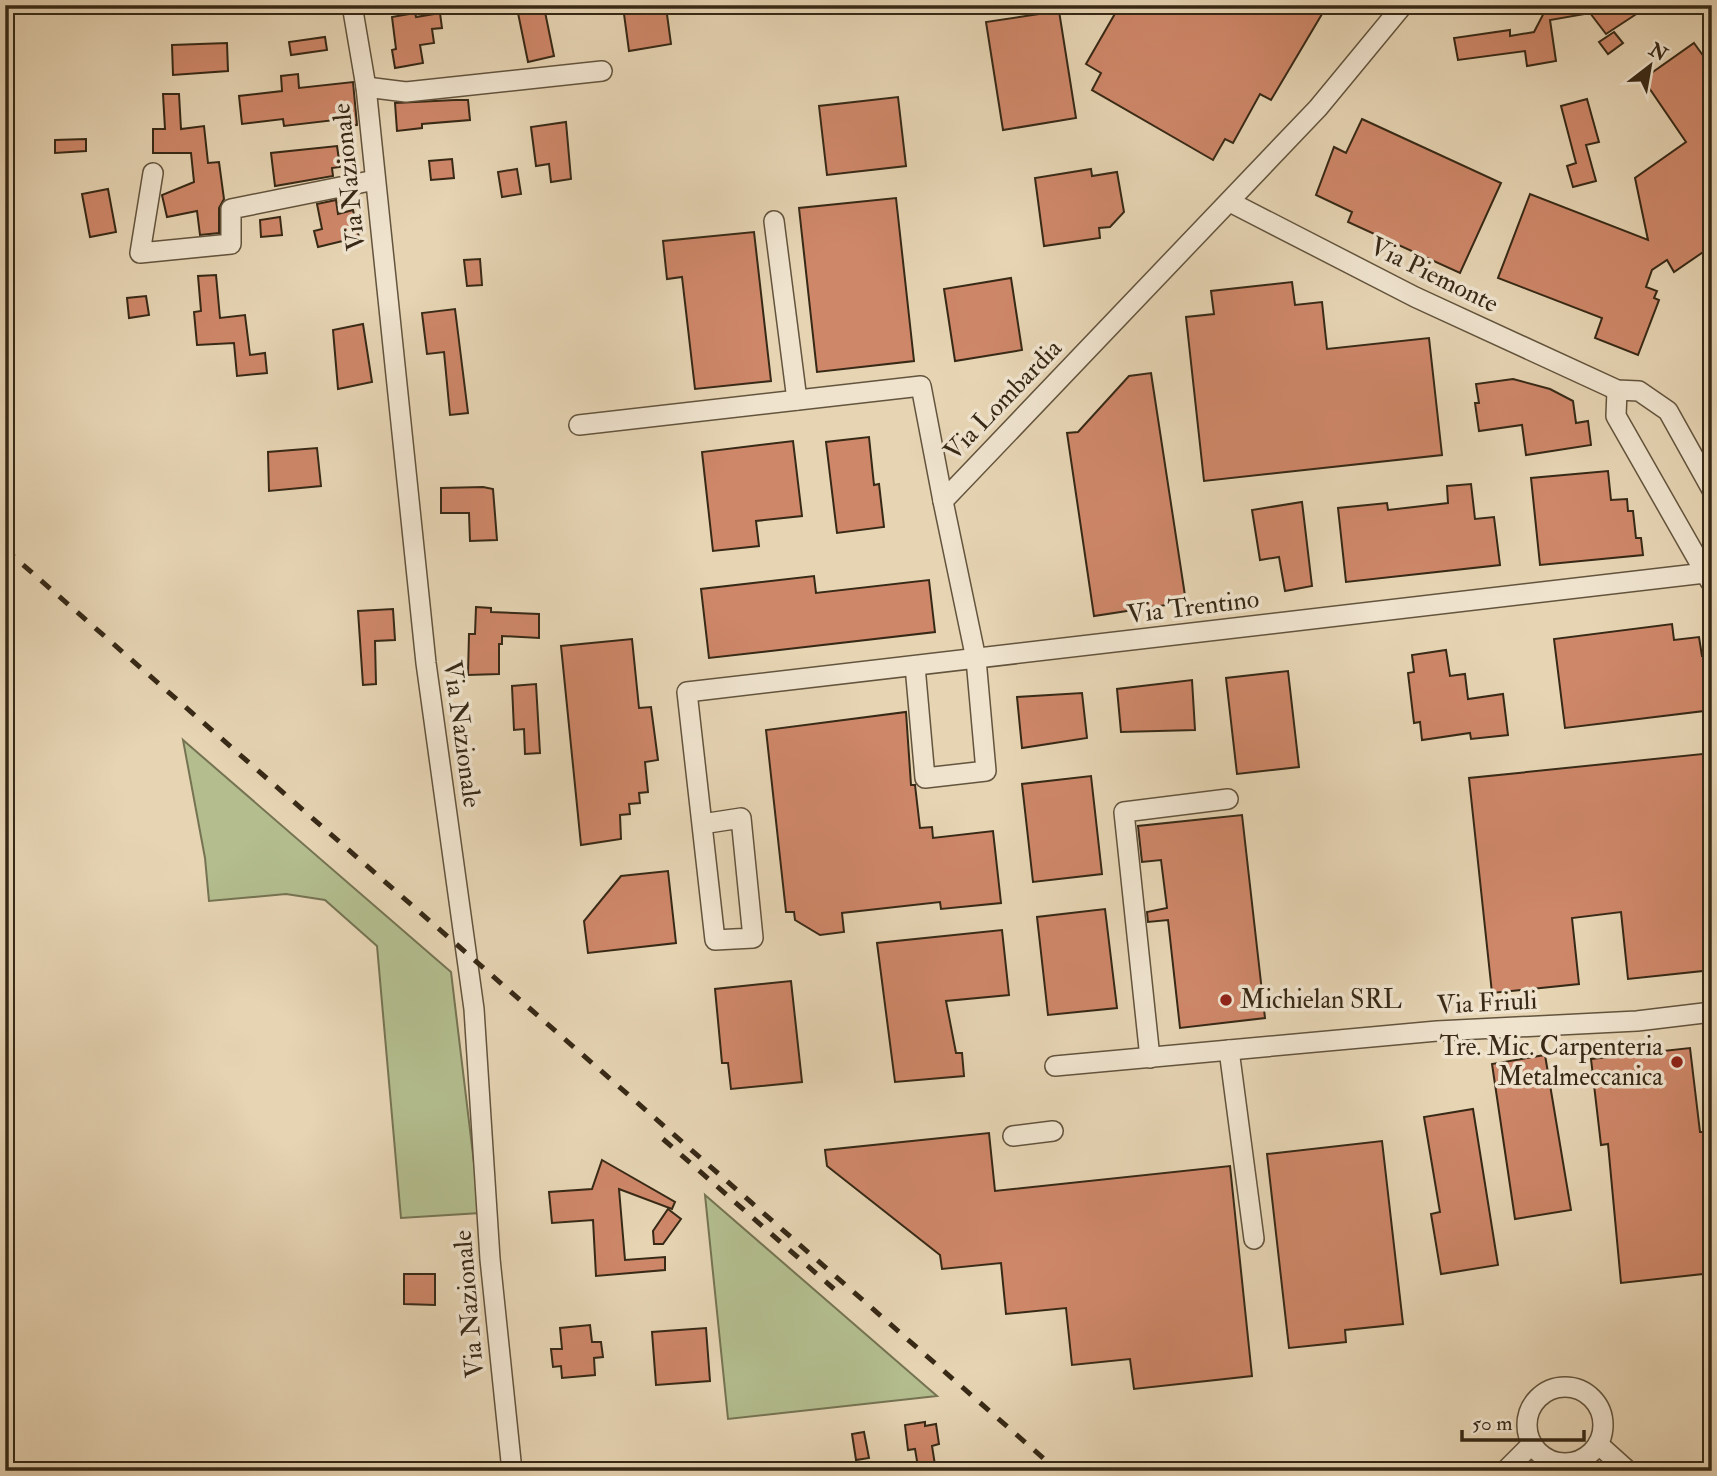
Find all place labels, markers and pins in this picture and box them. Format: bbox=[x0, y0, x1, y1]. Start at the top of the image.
place label: Michielan SRL bbox=[1240, 984, 1402, 1016]
marker: Michielan SRL bbox=[1218, 992, 1234, 1008]
place label: Tre. Mic. Carpenteria Metalmeccanica bbox=[1439, 1031, 1663, 1093]
marker: Tre. Mic. Carpenteria Metalmeccanica bbox=[1669, 1054, 1685, 1070]

